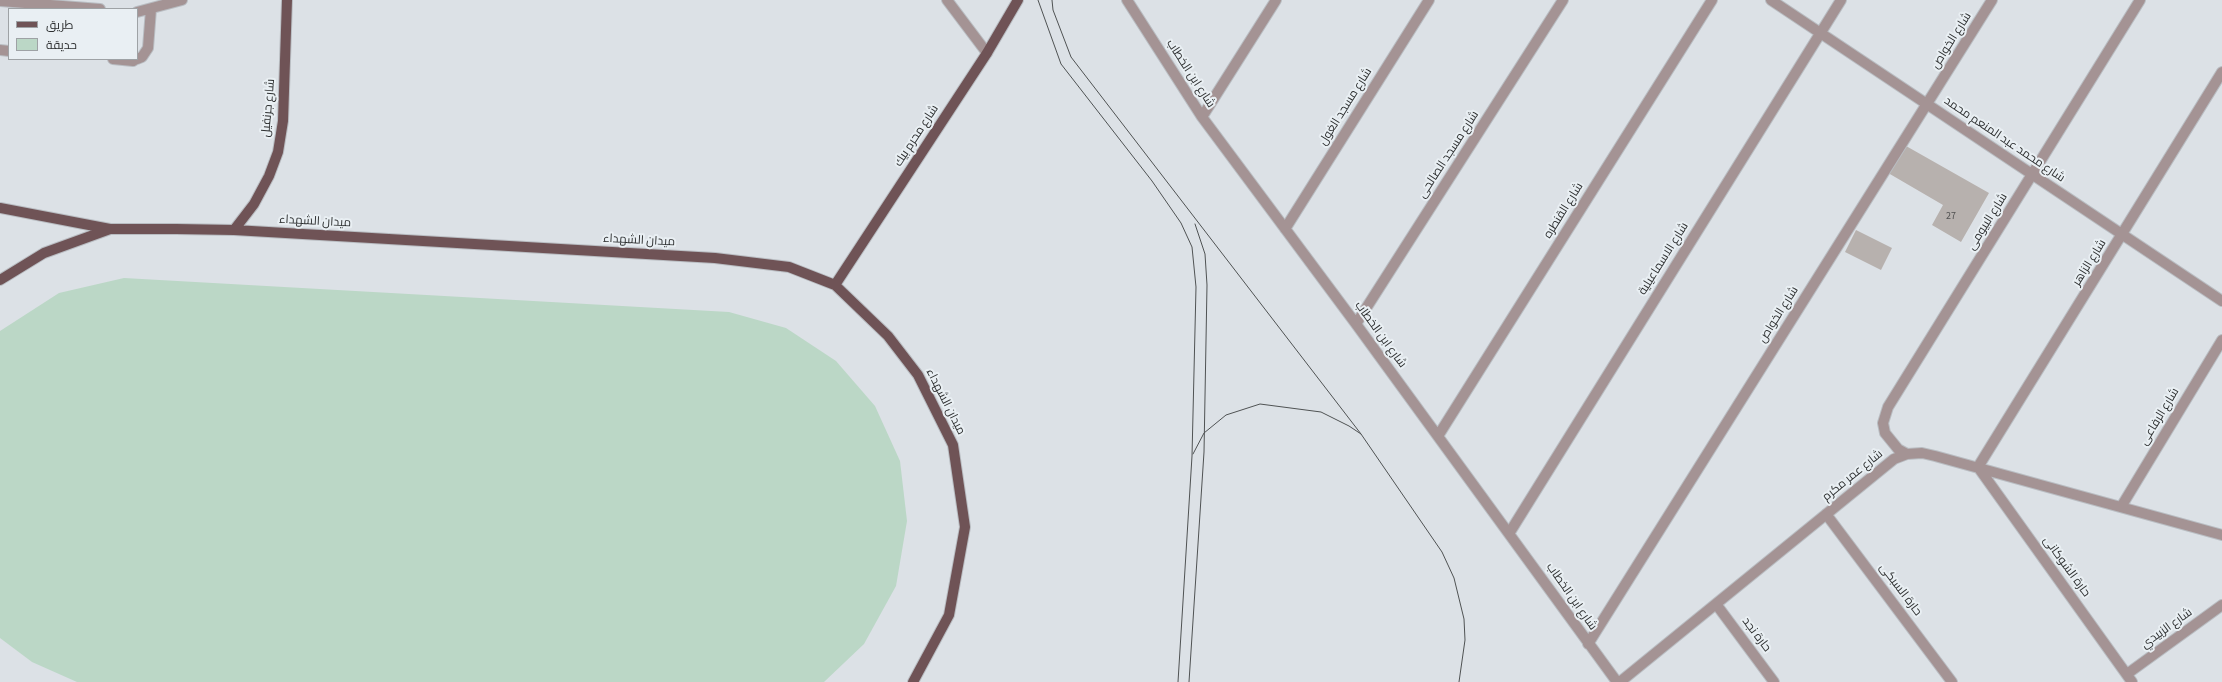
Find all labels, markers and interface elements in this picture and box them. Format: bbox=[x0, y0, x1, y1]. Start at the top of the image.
legend bbox=[8, 8, 138, 60]
street label: شارع الخواص bbox=[1929, 10, 1975, 72]
text: طريق bbox=[46, 17, 73, 34]
text: حديقة bbox=[46, 37, 77, 54]
street label: شارع ابن الخطاب bbox=[1163, 37, 1217, 111]
street label: شارع مسجد الغول bbox=[1316, 66, 1376, 148]
street label: شارع جرنفيل bbox=[259, 78, 279, 138]
street label: شارع محمد عبد المنعم محمد bbox=[1941, 94, 2067, 186]
street label: شارع محرم بيك bbox=[892, 102, 942, 170]
street label: شارع مسجد الصالحى bbox=[1415, 109, 1483, 201]
street label: شارع القنطره bbox=[1541, 180, 1587, 242]
street label: شارع البيومى bbox=[1965, 191, 2011, 253]
house number: 27 bbox=[1946, 211, 1956, 223]
street label: ميدان الشهداء bbox=[279, 213, 351, 231]
street label: شارع الاسماعيلية bbox=[1636, 220, 1692, 298]
street label: ميدان الشهداء bbox=[603, 232, 675, 250]
street label: شارع الزاهر bbox=[2070, 237, 2110, 289]
street label: شارع الخواص bbox=[1756, 284, 1802, 346]
street label: شارع ابن الخطاب bbox=[1351, 299, 1409, 371]
street label: ميدان الشهداء bbox=[922, 367, 968, 437]
street label: شارع الرفاعى bbox=[2137, 386, 2183, 448]
street label: شارع عمر مكرم bbox=[1820, 447, 1886, 505]
street label: حارة الشوكانى bbox=[2039, 534, 2093, 600]
street label: شارع ابن الخطاب bbox=[1543, 561, 1599, 633]
street label: حارة السبكى bbox=[1876, 561, 1924, 619]
street label: شارع الزبيدي bbox=[2139, 606, 2195, 652]
street label: حارة نجد bbox=[1738, 615, 1774, 655]

